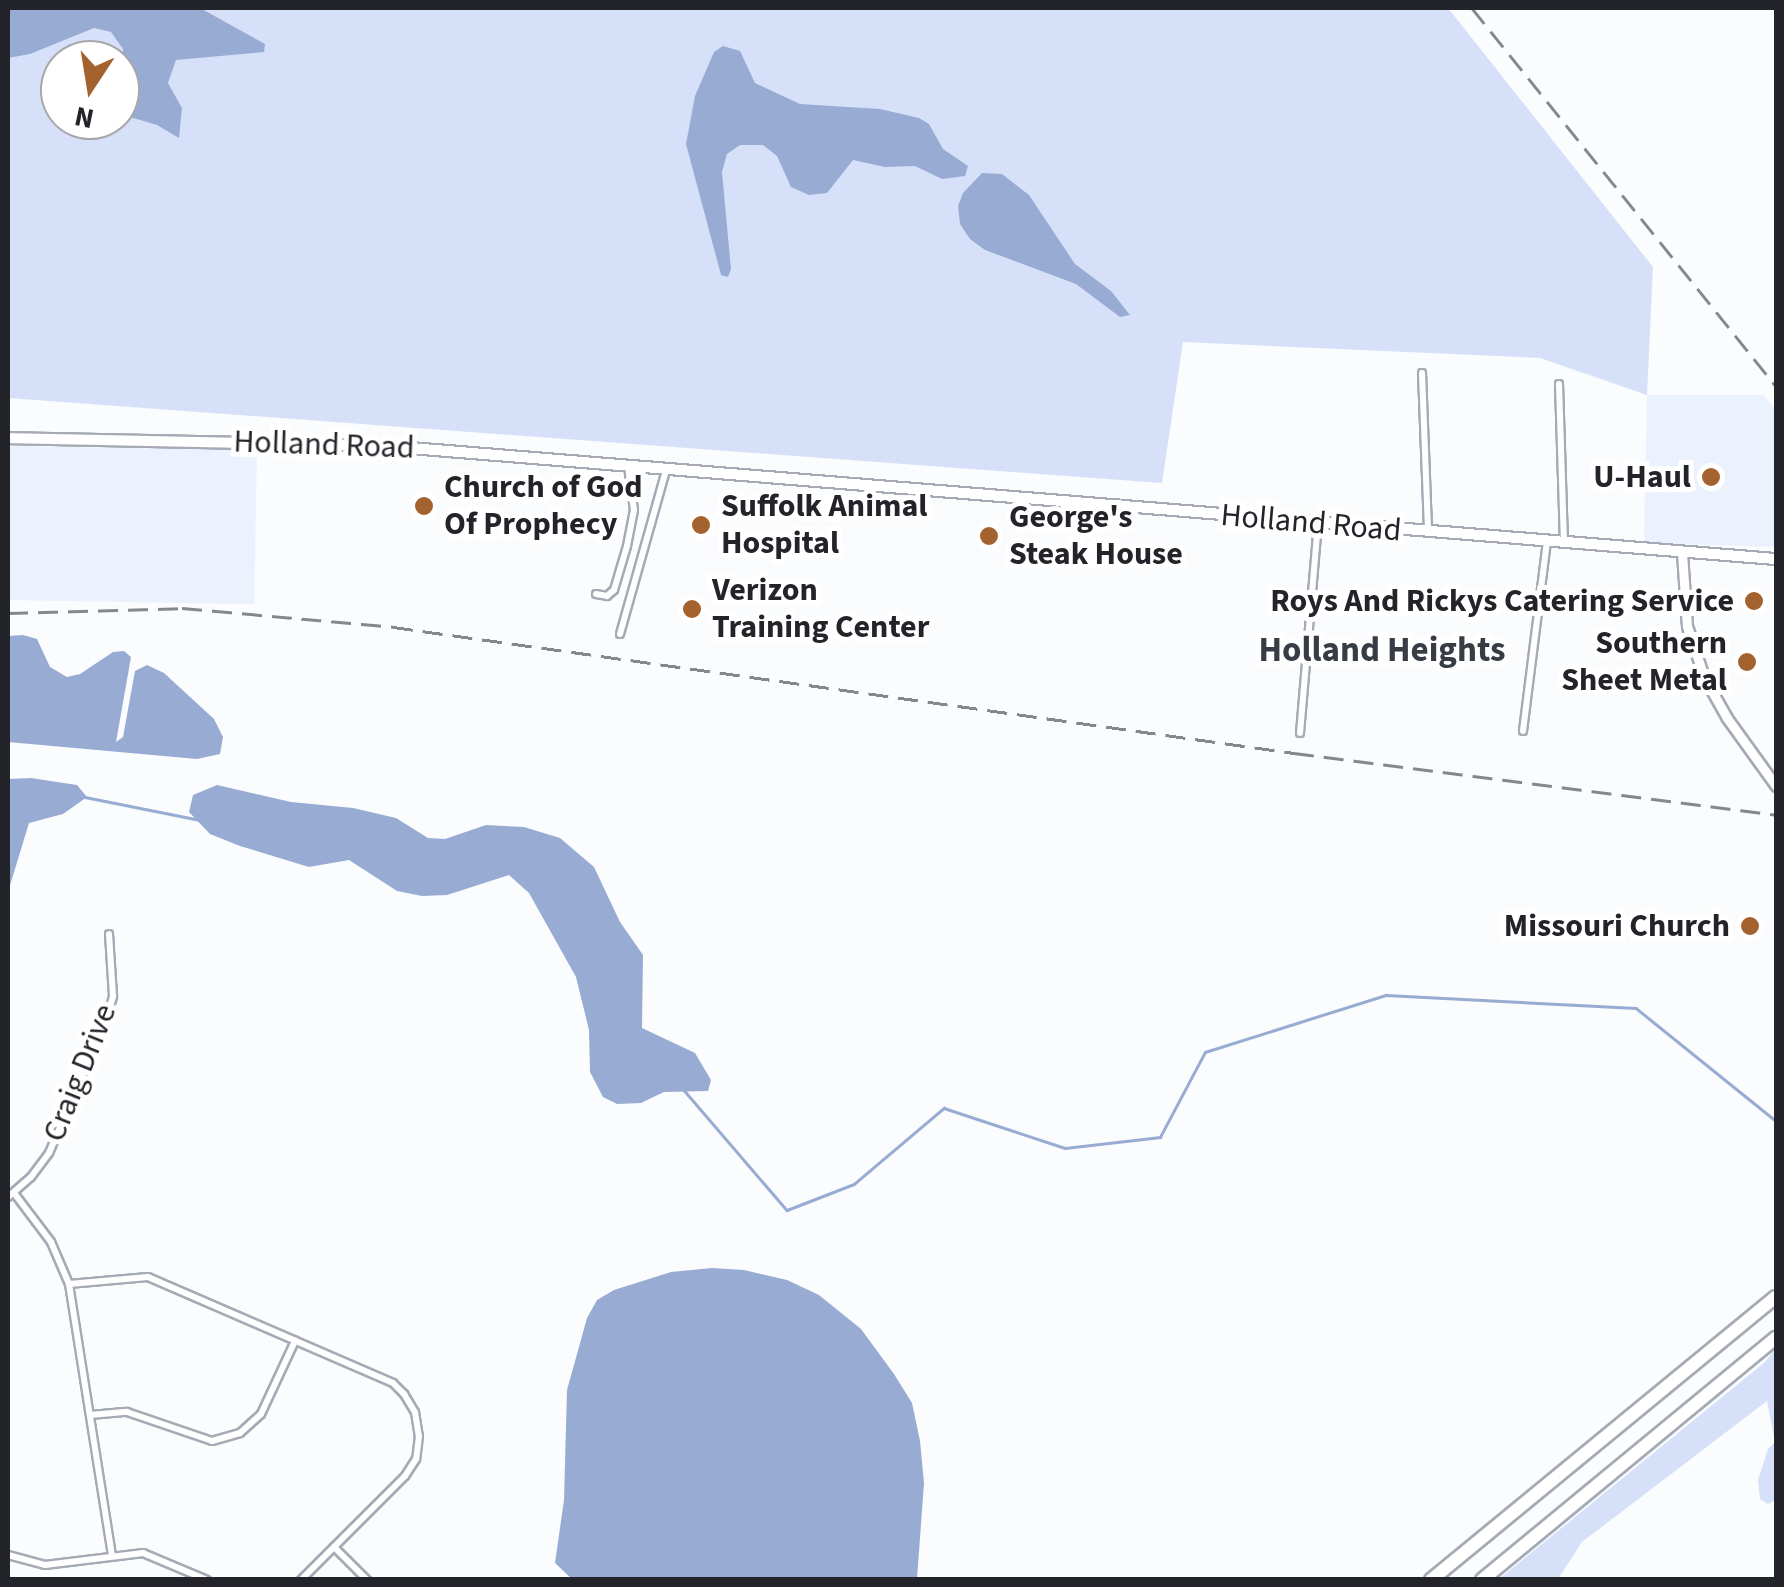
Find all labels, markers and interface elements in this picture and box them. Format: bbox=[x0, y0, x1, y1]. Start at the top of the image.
north arrow bbox=[40, 40, 140, 140]
text: N bbox=[71, 96, 97, 139]
street label: Holland Road bbox=[233, 423, 415, 467]
place label: U-Haul bbox=[1593, 458, 1691, 496]
marker: U-Haul bbox=[1700, 466, 1722, 488]
place label: Church of God Of Prophecy bbox=[444, 469, 643, 544]
place label: Suffolk Animal Hospital bbox=[721, 488, 927, 563]
marker: Church of God Of Prophecy bbox=[413, 495, 435, 517]
street label: Holland Road bbox=[1219, 496, 1403, 550]
place label: George's Steak House bbox=[1009, 499, 1183, 574]
marker: Suffolk Animal Hospital bbox=[690, 514, 712, 536]
marker: George's Steak House bbox=[978, 525, 1000, 547]
place label: Verizon Training Center bbox=[712, 572, 929, 647]
place label: Roys And Rickys Catering Service bbox=[1270, 582, 1734, 620]
marker: Roys And Rickys Catering Service bbox=[1743, 590, 1765, 612]
marker: Verizon Training Center bbox=[681, 598, 703, 620]
place label: Southern Sheet Metal bbox=[1561, 625, 1727, 700]
district label: Holland Heights bbox=[1258, 629, 1506, 671]
marker: Southern Sheet Metal bbox=[1736, 651, 1758, 673]
place label: Missouri Church bbox=[1504, 907, 1730, 945]
marker: Missouri Church bbox=[1739, 915, 1761, 937]
street label: Craig Drive bbox=[35, 999, 125, 1147]

